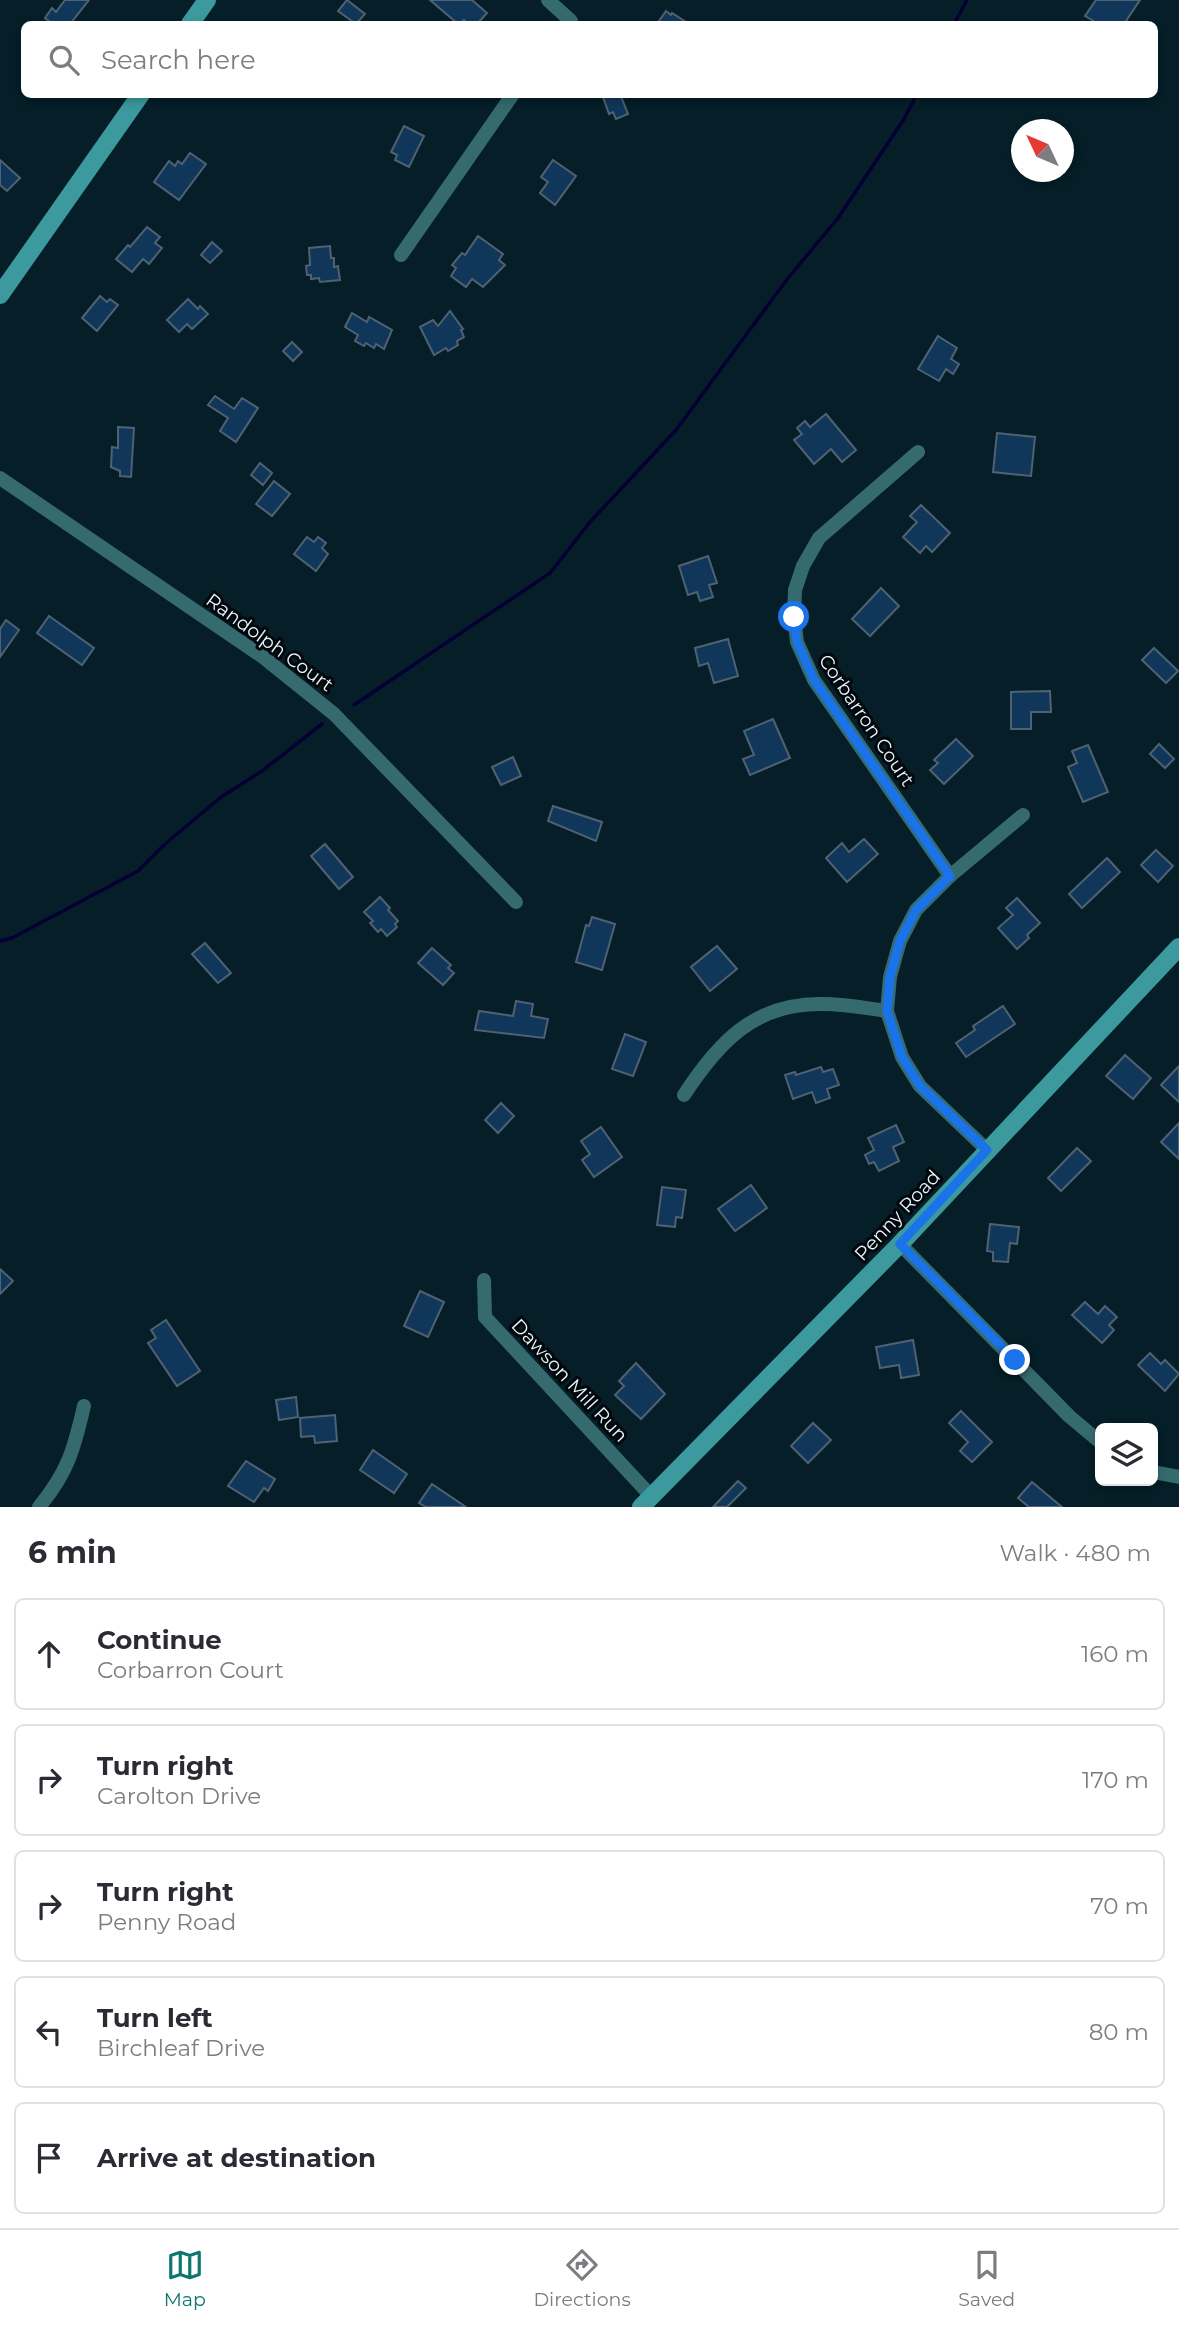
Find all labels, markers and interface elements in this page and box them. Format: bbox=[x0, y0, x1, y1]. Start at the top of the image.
search box bbox=[21, 21, 1158, 98]
icon: search bbox=[45, 41, 83, 79]
text: Search here bbox=[101, 44, 256, 76]
north arrow bbox=[1011, 119, 1074, 182]
street label: Randolph Court bbox=[202, 589, 338, 696]
route start bbox=[778, 601, 809, 632]
street label: Corbarron Court bbox=[814, 650, 919, 791]
street label: Penny Road bbox=[850, 1165, 945, 1265]
street label: Dawson Mill Run bbox=[507, 1314, 633, 1447]
route end bbox=[999, 1344, 1030, 1375]
map controls bbox=[1095, 1423, 1158, 1486]
button: layers bbox=[1095, 1423, 1158, 1486]
text: 6 min bbox=[28, 1534, 117, 1571]
text: Walk · 480 m bbox=[1000, 1539, 1151, 1567]
text: Continue bbox=[97, 1624, 222, 1656]
icon: ahead bbox=[30, 1635, 68, 1673]
text: 160 m bbox=[1081, 1640, 1149, 1668]
text: Corbarron Court bbox=[97, 1656, 284, 1684]
text: Turn right bbox=[97, 1750, 233, 1782]
icon: right bbox=[30, 1761, 68, 1799]
text: 170 m bbox=[1082, 1766, 1149, 1794]
text: Carolton Drive bbox=[97, 1782, 261, 1810]
text: Turn right bbox=[97, 1876, 233, 1908]
icon: right bbox=[30, 1887, 68, 1925]
text: 70 m bbox=[1090, 1892, 1149, 1920]
text: Penny Road bbox=[97, 1908, 236, 1936]
text: Turn left bbox=[97, 2002, 213, 2034]
icon: left bbox=[30, 2013, 68, 2051]
text: 80 m bbox=[1089, 2018, 1149, 2046]
text: Birchleaf Drive bbox=[97, 2034, 265, 2062]
icon: arrive bbox=[30, 2139, 68, 2177]
text: Arrive at destination bbox=[97, 2142, 376, 2174]
tab: Map bbox=[164, 2246, 206, 2311]
tab: Directions bbox=[533, 2246, 631, 2311]
tab: Saved bbox=[958, 2246, 1015, 2311]

